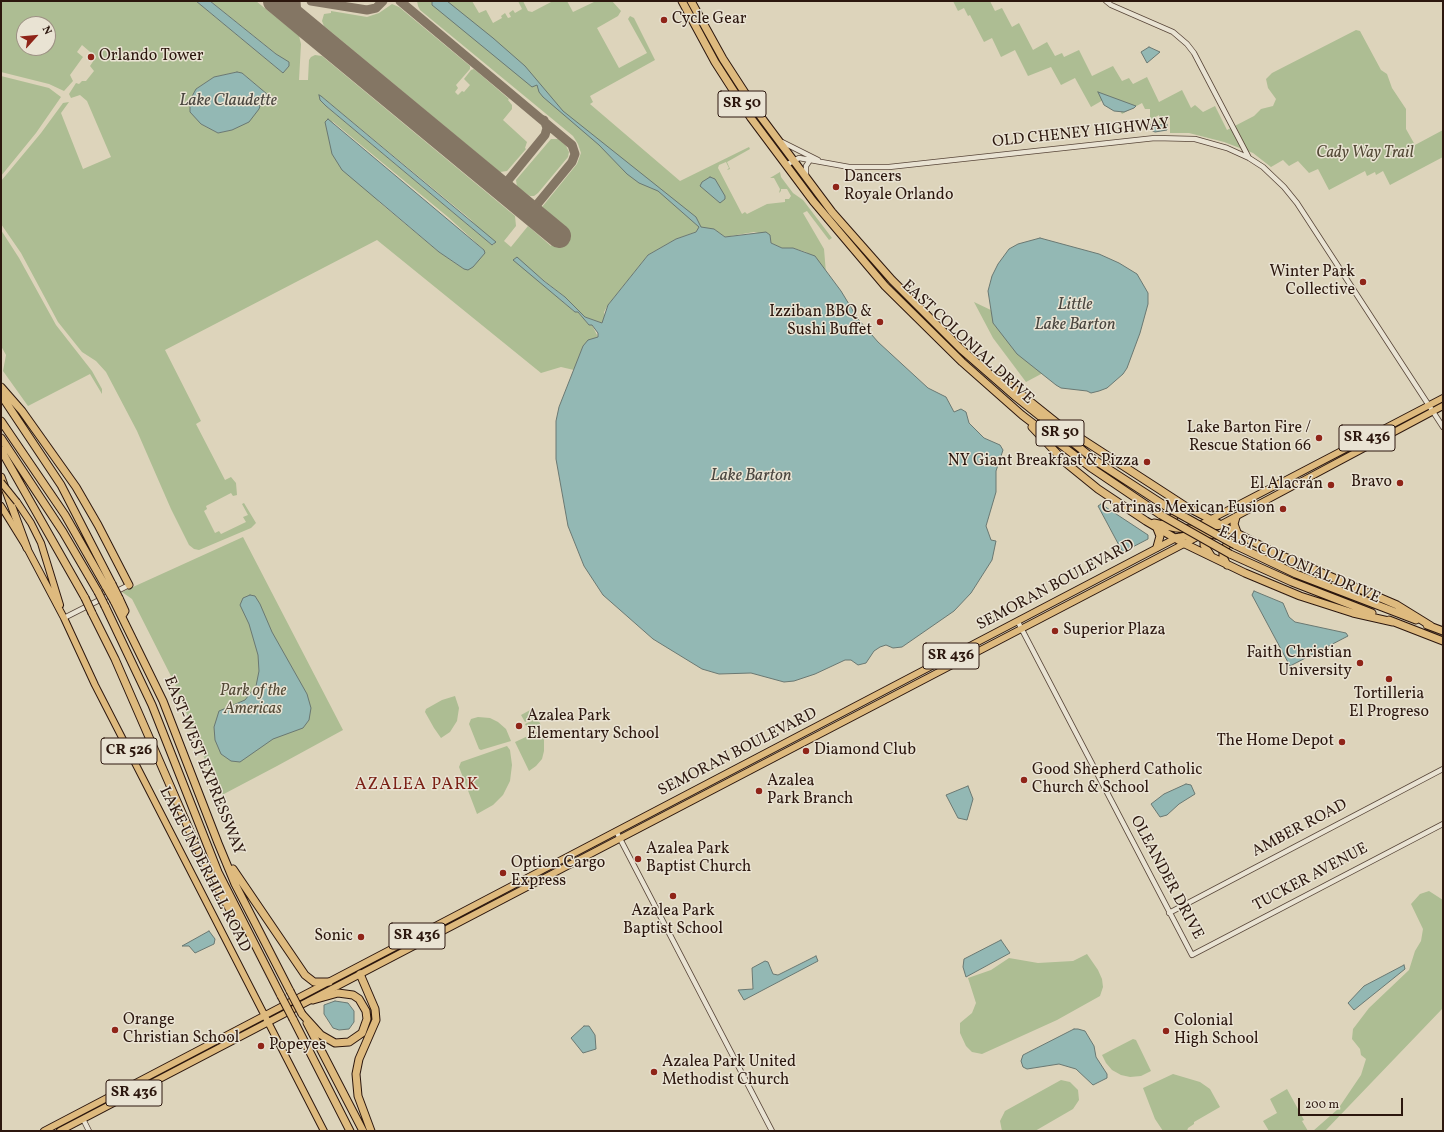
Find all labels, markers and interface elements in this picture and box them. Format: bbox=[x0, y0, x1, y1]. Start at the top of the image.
place label: Cycle Gear bbox=[672, 10, 747, 30]
marker: Cycle Gear bbox=[659, 15, 669, 25]
north arrow bbox=[16, 16, 56, 56]
text: N bbox=[38, 24, 55, 38]
place label: Orlando Tower bbox=[99, 47, 204, 67]
marker: Orlando Tower bbox=[86, 52, 96, 62]
road number: SR 50 bbox=[718, 91, 766, 117]
water label: Lake Claudette bbox=[179, 92, 277, 112]
street label: OLD CHENEY HIGHWAY bbox=[991, 115, 1171, 153]
park label: Cady Way Trail bbox=[1316, 144, 1414, 164]
place label: Dancers Royale Orlando bbox=[844, 168, 953, 206]
marker: Dancers Royale Orlando bbox=[831, 182, 841, 192]
place label: Winter Park Collective bbox=[1269, 263, 1355, 301]
street label: EAST COLONIAL DRIVE bbox=[897, 277, 1037, 409]
marker: Winter Park Collective bbox=[1358, 277, 1368, 287]
water label: Little Lake Barton bbox=[1034, 296, 1116, 336]
place label: Izziban BBQ & Sushi Buffet bbox=[769, 303, 872, 341]
marker: Izziban BBQ & Sushi Buffet bbox=[875, 317, 885, 327]
place label: Lake Barton Fire / Rescue Station 66 bbox=[1187, 419, 1311, 457]
road number: SR 50 bbox=[1036, 420, 1084, 446]
road number: SR 436 bbox=[1339, 425, 1395, 451]
marker: Lake Barton Fire / Rescue Station 66 bbox=[1314, 433, 1324, 443]
place label: NY Giant Breakfast & Pizza bbox=[948, 452, 1139, 472]
marker: NY Giant Breakfast & Pizza bbox=[1142, 457, 1152, 467]
water label: Lake Barton bbox=[710, 467, 792, 487]
place label: Bravo bbox=[1351, 473, 1392, 493]
place label: El Alacrán bbox=[1250, 475, 1323, 495]
marker: Bravo bbox=[1395, 478, 1405, 488]
marker: El Alacrán bbox=[1326, 480, 1336, 490]
place label: Catrinas Mexican Fusion bbox=[1102, 499, 1275, 519]
marker: Catrinas Mexican Fusion bbox=[1278, 504, 1288, 514]
street label: EAST COLONIAL DRIVE bbox=[1215, 523, 1383, 609]
street label: SEMORAN BOULEVARD bbox=[974, 536, 1138, 636]
place label: Superior Plaza bbox=[1063, 621, 1166, 641]
marker: Superior Plaza bbox=[1050, 626, 1060, 636]
road number: SR 436 bbox=[923, 643, 979, 669]
place label: Faith Christian University bbox=[1246, 644, 1352, 682]
marker: Faith Christian University bbox=[1355, 658, 1365, 668]
street label: EAST-WEST EXPRESSWAY bbox=[158, 674, 248, 858]
marker: Tortilleria El Progreso bbox=[1384, 674, 1394, 684]
park label: Park of the Americas bbox=[220, 682, 286, 720]
place label: Tortilleria El Progreso bbox=[1349, 685, 1429, 723]
street label: SEMORAN BOULEVARD bbox=[655, 705, 821, 801]
place label: Azalea Park Elementary School bbox=[527, 707, 659, 745]
marker: Azalea Park Elementary School bbox=[514, 721, 524, 731]
place label: The Home Depot bbox=[1217, 732, 1334, 752]
marker: The Home Depot bbox=[1337, 737, 1347, 747]
road number: CR 526 bbox=[101, 738, 157, 764]
place label: Diamond Club bbox=[814, 741, 916, 761]
marker: Diamond Club bbox=[801, 746, 811, 756]
place label: Good Shepherd Catholic Church & School bbox=[1032, 761, 1202, 799]
place label: Azalea Park Branch bbox=[767, 772, 853, 810]
marker: Good Shepherd Catholic Church & School bbox=[1019, 775, 1029, 785]
district label: AZALEA PARK bbox=[355, 776, 479, 796]
street label: LAKE UNDERHILL ROAD bbox=[154, 784, 254, 956]
marker: Azalea Park Branch bbox=[754, 786, 764, 796]
street label: AMBER ROAD bbox=[1249, 796, 1351, 862]
street label: OLEANDER DRIVE bbox=[1125, 813, 1207, 943]
place label: Azalea Park Baptist Church bbox=[646, 840, 751, 878]
street label: TUCKER AVENUE bbox=[1250, 840, 1372, 916]
place label: Option Cargo Express bbox=[511, 854, 605, 892]
marker: Azalea Park Baptist Church bbox=[633, 854, 643, 864]
marker: Option Cargo Express bbox=[498, 868, 508, 878]
marker: Azalea Park Baptist School bbox=[668, 891, 678, 901]
place label: Azalea Park Baptist School bbox=[623, 902, 723, 940]
road number: SR 436 bbox=[389, 923, 445, 949]
place label: Sonic bbox=[314, 927, 353, 947]
marker: Sonic bbox=[356, 932, 366, 942]
place label: Orange Christian School bbox=[123, 1011, 239, 1049]
place label: Colonial High School bbox=[1174, 1012, 1259, 1050]
marker: Orange Christian School bbox=[110, 1025, 120, 1035]
marker: Colonial High School bbox=[1161, 1026, 1171, 1036]
place label: Popeyes bbox=[269, 1036, 326, 1056]
marker: Popeyes bbox=[256, 1041, 266, 1051]
place label: Azalea Park United Methodist Church bbox=[662, 1053, 796, 1091]
marker: Azalea Park United Methodist Church bbox=[649, 1067, 659, 1077]
road number: SR 436 bbox=[106, 1080, 162, 1106]
scale bar bbox=[1300, 1090, 1405, 1116]
text: 200 m bbox=[1305, 1097, 1339, 1113]

